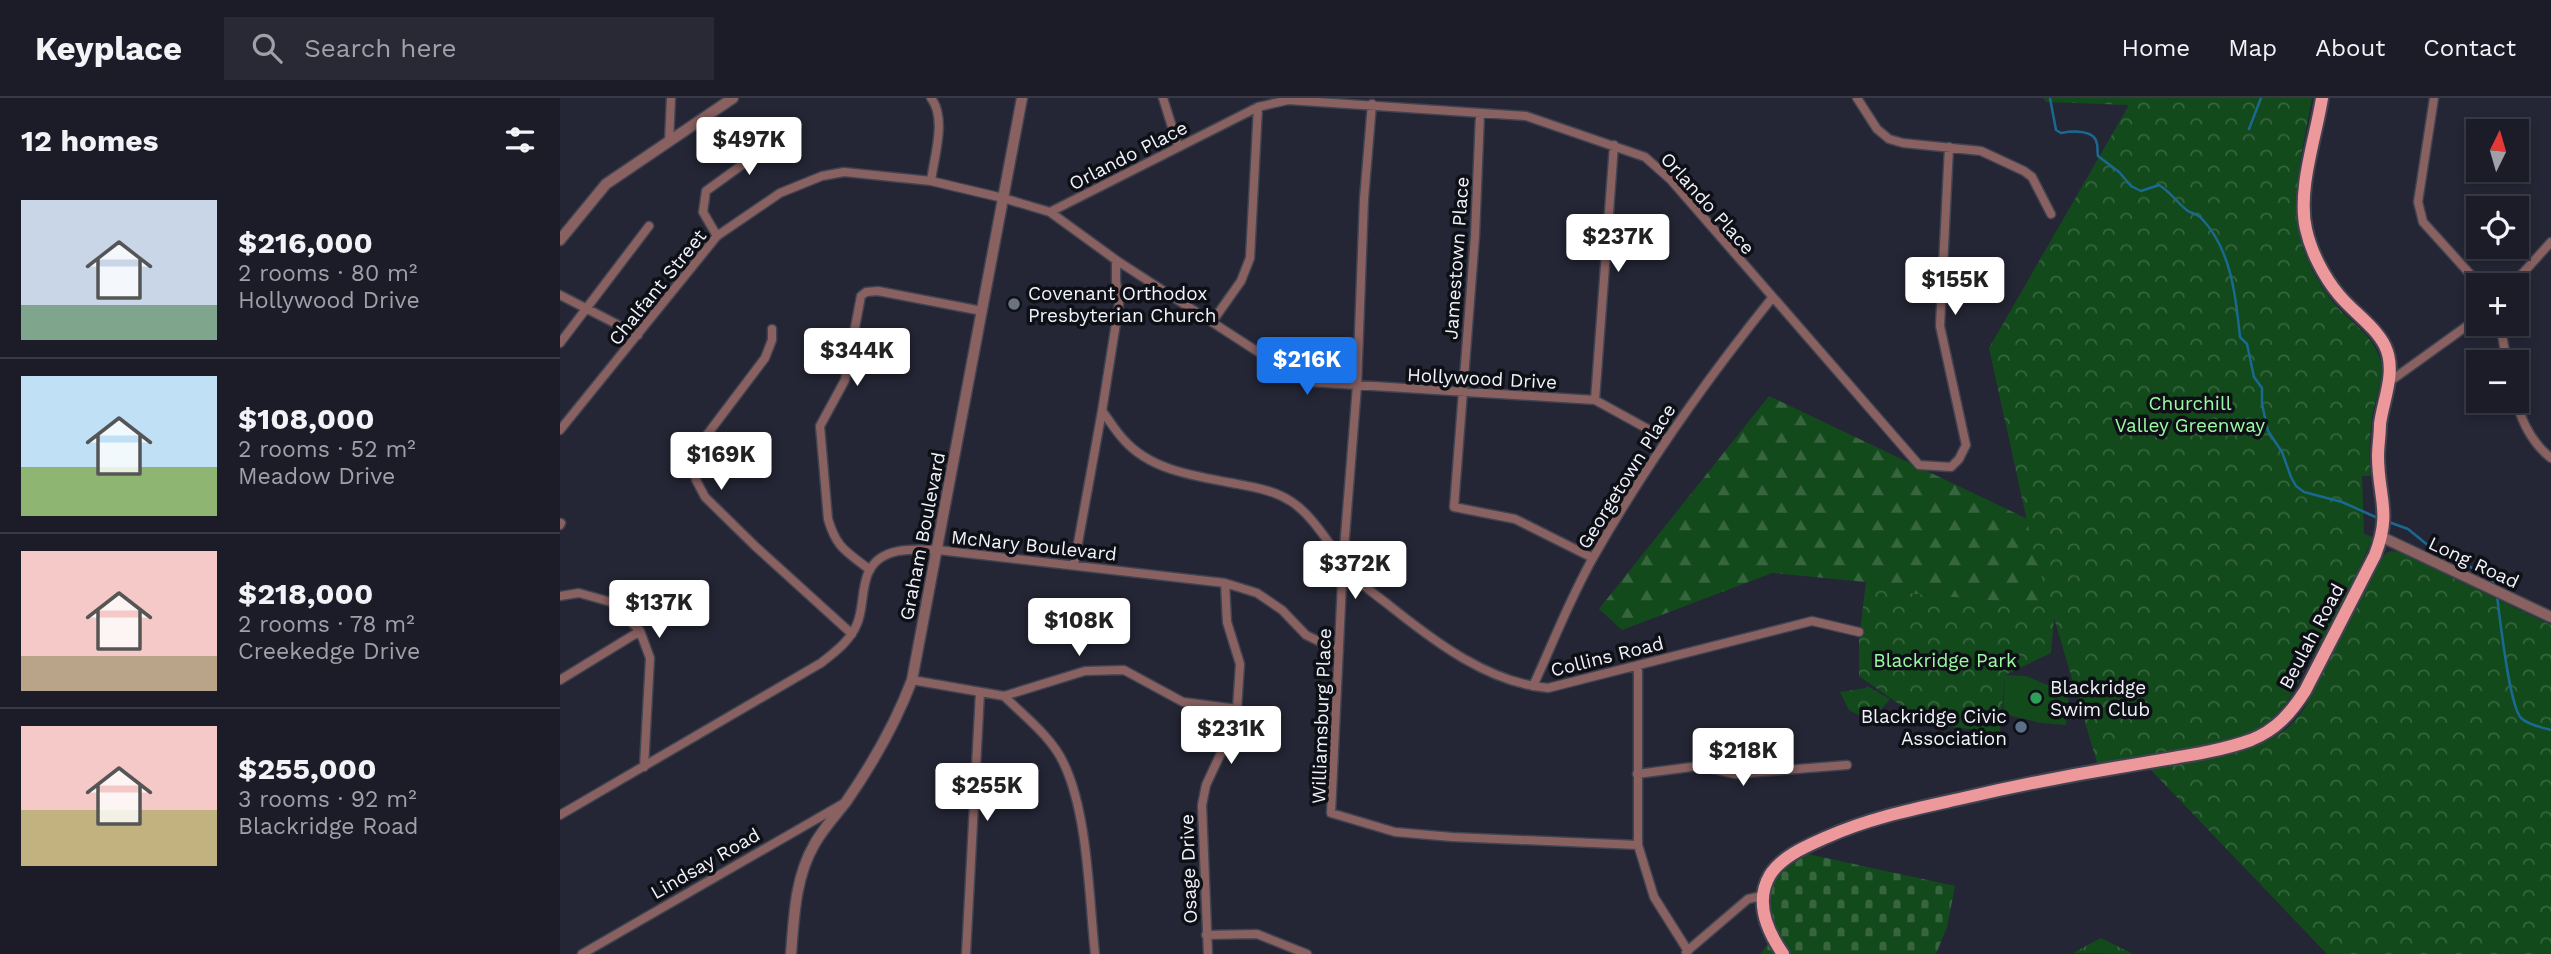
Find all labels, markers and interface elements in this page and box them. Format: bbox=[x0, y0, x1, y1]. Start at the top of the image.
search box bbox=[224, 17, 714, 80]
text: Keyplace bbox=[35, 29, 182, 68]
icon: search bbox=[248, 29, 286, 67]
text: Search here bbox=[304, 33, 457, 63]
text: Home bbox=[2122, 34, 2190, 62]
text: Map bbox=[2228, 34, 2277, 62]
text: About bbox=[2315, 34, 2385, 62]
text: Contact bbox=[2423, 34, 2516, 62]
street label: Orlando Place bbox=[1065, 116, 1191, 195]
pin: $497K bbox=[700, 118, 798, 177]
north arrow bbox=[2466, 119, 2529, 182]
map controls bbox=[2466, 119, 2529, 413]
icon: filters bbox=[501, 121, 539, 159]
text: 12 homes bbox=[21, 123, 159, 158]
text: $497K bbox=[712, 126, 786, 153]
street label: Orlando Place bbox=[1656, 147, 1760, 259]
street label: Jamestown Place bbox=[1439, 176, 1474, 340]
button: locate bbox=[2466, 196, 2529, 259]
pin: $237K bbox=[1569, 214, 1667, 274]
text: $237K bbox=[1582, 223, 1654, 250]
text: $216,000 bbox=[238, 225, 373, 260]
street label: Chalfant Street bbox=[604, 225, 711, 350]
icon: home bbox=[77, 228, 161, 312]
pin: $155K bbox=[1906, 258, 2004, 317]
text: 2 rooms · 80 m² bbox=[238, 260, 417, 287]
text: $155K bbox=[1921, 266, 1989, 293]
button: + bbox=[2466, 273, 2529, 336]
place label: Covenant Orthodox Presbyterian Church bbox=[1028, 282, 1217, 327]
text: Hollywood Drive bbox=[238, 287, 420, 314]
marker: Covenant Orthodox Presbyterian Church bbox=[1006, 296, 1022, 312]
pin: $344K bbox=[808, 328, 906, 388]
text: $344K bbox=[820, 337, 894, 364]
pin: $216K bbox=[1258, 338, 1356, 397]
text: $216K bbox=[1273, 346, 1341, 373]
button: − bbox=[2466, 350, 2529, 413]
street label: Hollywood Drive bbox=[1406, 363, 1558, 394]
park label: Churchill Valley Greenway bbox=[2115, 392, 2265, 437]
street label: Georgetown Place bbox=[1572, 399, 1680, 553]
text: $108,000 bbox=[238, 401, 375, 436]
icon: home bbox=[77, 404, 161, 488]
pin: $169K bbox=[672, 432, 770, 492]
text: 2 rooms · 52 m² bbox=[238, 436, 416, 463]
text: $169K bbox=[687, 441, 755, 468]
street label: Graham Boulevard bbox=[895, 450, 950, 622]
text: Meadow Drive bbox=[238, 463, 395, 490]
street label: McNary Boulevard bbox=[950, 525, 1118, 566]
street label: Long Road bbox=[2425, 531, 2523, 593]
pin: $372K bbox=[1306, 542, 1404, 601]
text: $372K bbox=[1319, 550, 1391, 577]
text: $218,000 bbox=[238, 576, 373, 611]
icon: home bbox=[77, 579, 161, 663]
pin: $137K bbox=[610, 580, 708, 640]
street label: Beulah Road bbox=[2274, 580, 2349, 693]
text: $137K bbox=[625, 589, 693, 616]
pin: $108K bbox=[1030, 598, 1128, 658]
text: $108K bbox=[1044, 607, 1114, 634]
text: 2 rooms · 78 m² bbox=[238, 611, 415, 638]
street label: Williamsburg Place bbox=[1307, 628, 1336, 804]
street label: Collins Road bbox=[1548, 631, 1666, 682]
text: Creekedge Drive bbox=[238, 638, 420, 665]
park label: Blackridge Park bbox=[1873, 649, 2017, 672]
place label: Blackridge Swim Club bbox=[2050, 676, 2150, 721]
marker: Blackridge Swim Club bbox=[2028, 690, 2044, 706]
place label: Blackridge Civic Association bbox=[1861, 705, 2007, 750]
pin: $231K bbox=[1182, 706, 1280, 766]
text: $231K bbox=[1197, 715, 1265, 742]
marker: Blackridge Civic Association bbox=[2013, 719, 2029, 735]
pin: $218K bbox=[1694, 728, 1792, 788]
text: $218K bbox=[1709, 737, 1777, 764]
text: $255,000 bbox=[238, 751, 376, 786]
icon: home bbox=[77, 754, 161, 838]
pin: $255K bbox=[938, 764, 1036, 823]
text: $255K bbox=[951, 772, 1023, 799]
text: 3 rooms · 92 m² bbox=[238, 786, 417, 813]
text: Blackridge Road bbox=[238, 813, 418, 840]
street label: Osage Drive bbox=[1175, 814, 1202, 924]
street label: Lindsay Road bbox=[646, 823, 764, 904]

